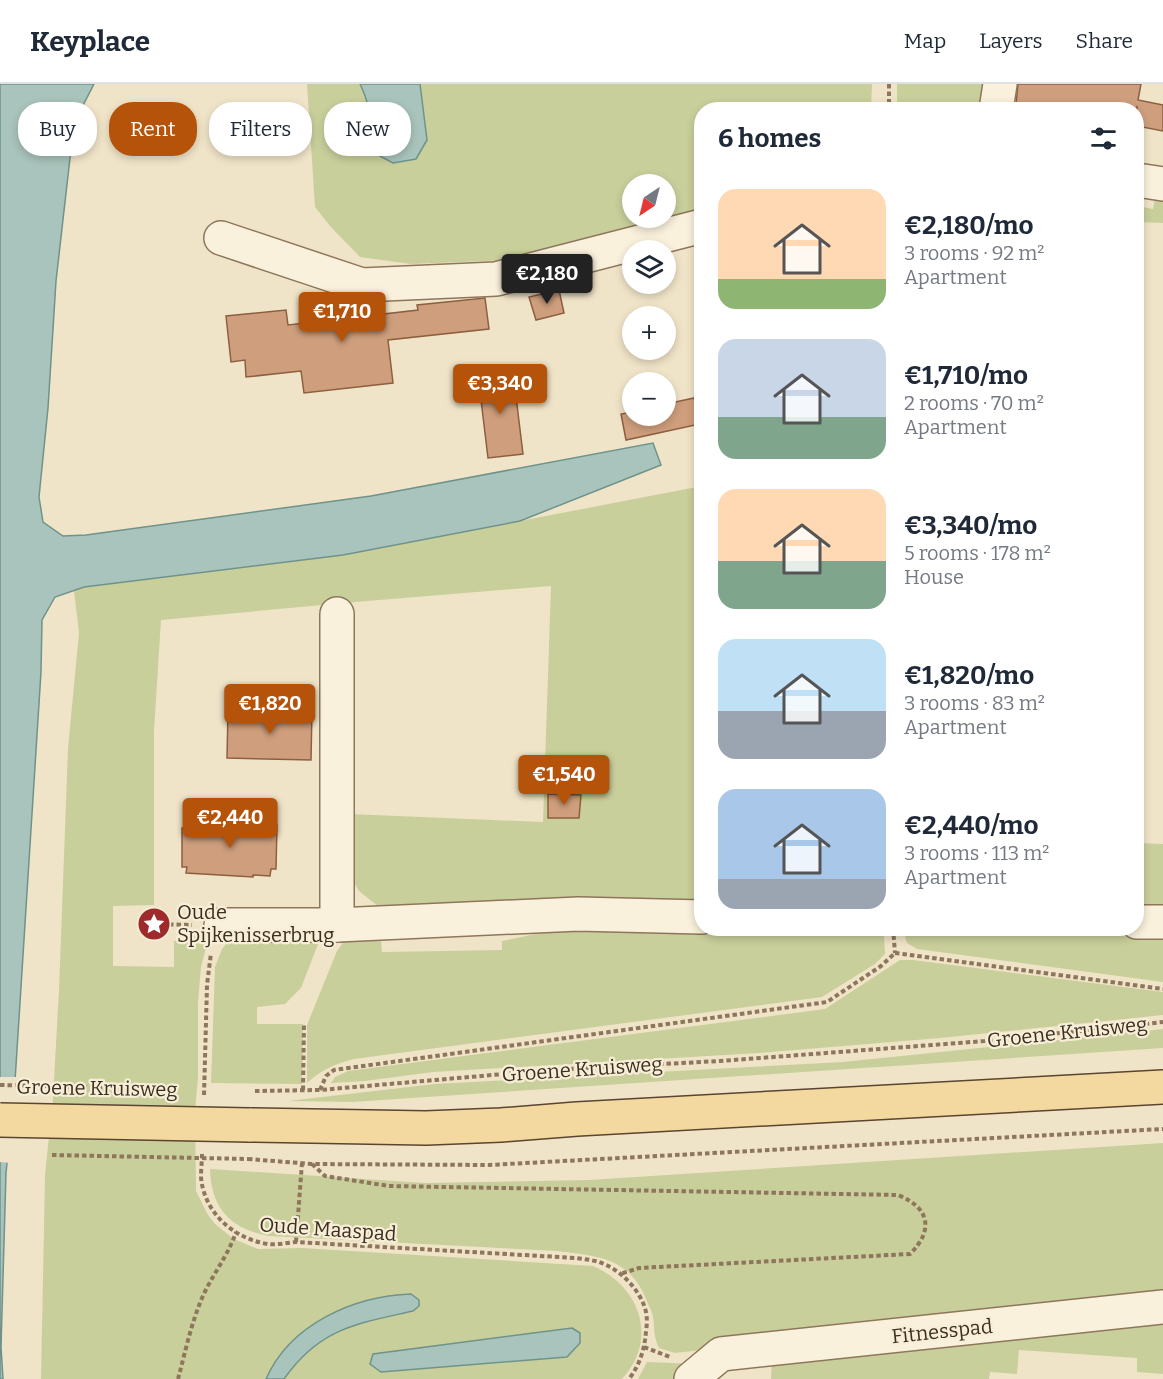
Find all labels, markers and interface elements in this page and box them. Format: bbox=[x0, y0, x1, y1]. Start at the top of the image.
text: Keyplace bbox=[30, 25, 150, 58]
text: Map bbox=[904, 28, 946, 54]
text: Layers bbox=[979, 28, 1043, 54]
text: Share bbox=[1076, 28, 1133, 54]
chip: Buy bbox=[18, 102, 97, 156]
chip: Rent bbox=[109, 102, 197, 156]
chip: Filters bbox=[209, 102, 312, 156]
chip: New bbox=[324, 102, 411, 156]
icon: filters bbox=[1087, 122, 1120, 155]
text: 6 homes bbox=[718, 123, 821, 154]
north arrow bbox=[622, 174, 676, 228]
map controls bbox=[622, 174, 676, 426]
text: €2,180/mo bbox=[904, 210, 1033, 241]
icon: home bbox=[766, 213, 838, 285]
button: layers bbox=[622, 240, 676, 294]
text: 3 rooms · 92 m² bbox=[904, 241, 1044, 265]
pin: €2,180 bbox=[498, 254, 596, 305]
text: €2,180 bbox=[516, 261, 578, 285]
text: Apartment bbox=[904, 265, 1007, 289]
pin: €1,710 bbox=[293, 292, 391, 343]
text: €1,710 bbox=[313, 299, 371, 323]
button: + bbox=[622, 306, 676, 360]
text: €1,710/mo bbox=[904, 360, 1028, 391]
icon: home bbox=[766, 363, 838, 435]
pin: €3,340 bbox=[451, 364, 549, 415]
text: €3,340 bbox=[467, 371, 533, 395]
button: − bbox=[622, 372, 676, 426]
text: 2 rooms · 70 m² bbox=[904, 391, 1044, 415]
text: Apartment bbox=[904, 415, 1007, 439]
text: €3,340/mo bbox=[904, 510, 1037, 541]
icon: home bbox=[766, 513, 838, 585]
text: 5 rooms · 178 m² bbox=[904, 541, 1051, 565]
text: House bbox=[904, 565, 964, 589]
text: €1,820/mo bbox=[904, 660, 1034, 691]
icon: home bbox=[766, 663, 838, 735]
pin: €1,820 bbox=[221, 684, 319, 735]
text: €1,820 bbox=[238, 691, 302, 715]
text: 3 rooms · 83 m² bbox=[904, 691, 1045, 715]
text: Apartment bbox=[904, 715, 1007, 739]
pin: €1,540 bbox=[515, 755, 613, 806]
text: €1,540 bbox=[532, 762, 596, 786]
pin: €2,440 bbox=[181, 798, 279, 849]
text: €2,440 bbox=[197, 805, 263, 829]
text: €2,440/mo bbox=[904, 810, 1039, 841]
icon: home bbox=[766, 813, 838, 885]
text: 3 rooms · 113 m² bbox=[904, 841, 1049, 865]
text: Apartment bbox=[904, 865, 1007, 889]
place label: Oude Spijkenisserbrug bbox=[177, 900, 334, 948]
place icon: Oude Spijkenisserbrug bbox=[136, 906, 172, 942]
street label: Groene Kruisweg bbox=[986, 1012, 1148, 1052]
street label: Groene Kruisweg bbox=[501, 1051, 663, 1087]
street label: Groene Kruisweg bbox=[16, 1075, 178, 1101]
street label: Oude Maaspad bbox=[259, 1212, 398, 1246]
street label: Fitnesspad bbox=[890, 1314, 994, 1348]

